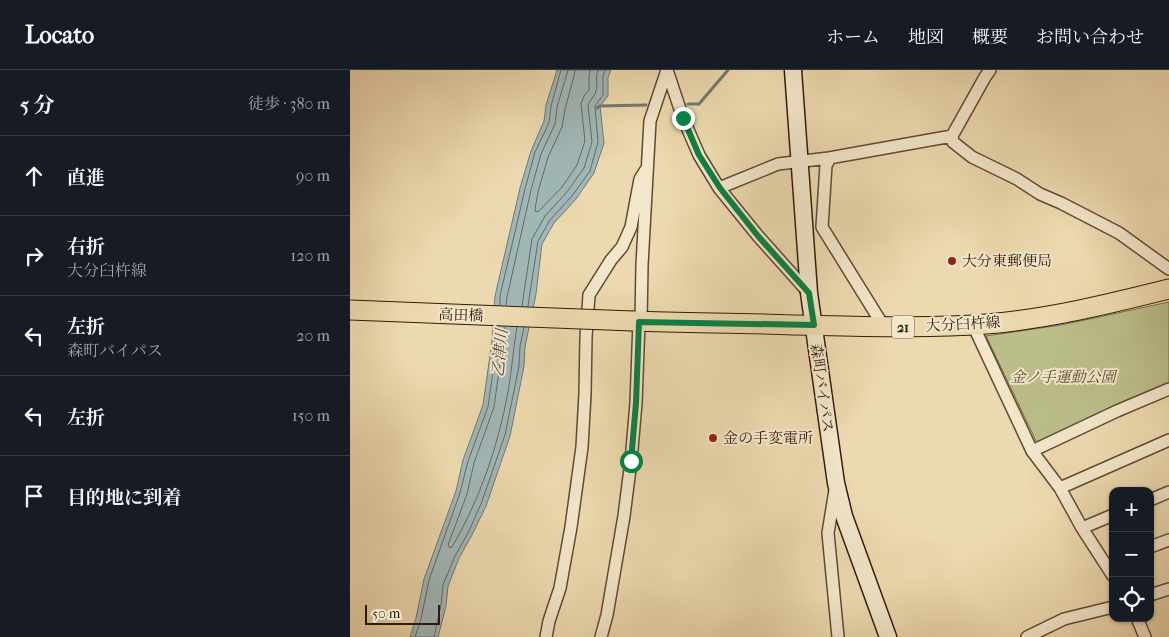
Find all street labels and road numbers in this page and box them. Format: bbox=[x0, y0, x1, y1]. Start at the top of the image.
street label: 高田橋 bbox=[438, 305, 484, 325]
street label: 大分臼杵線 bbox=[925, 313, 1001, 335]
road number: 21 bbox=[892, 316, 914, 338]
street label: 森町バイパス bbox=[807, 342, 837, 434]

